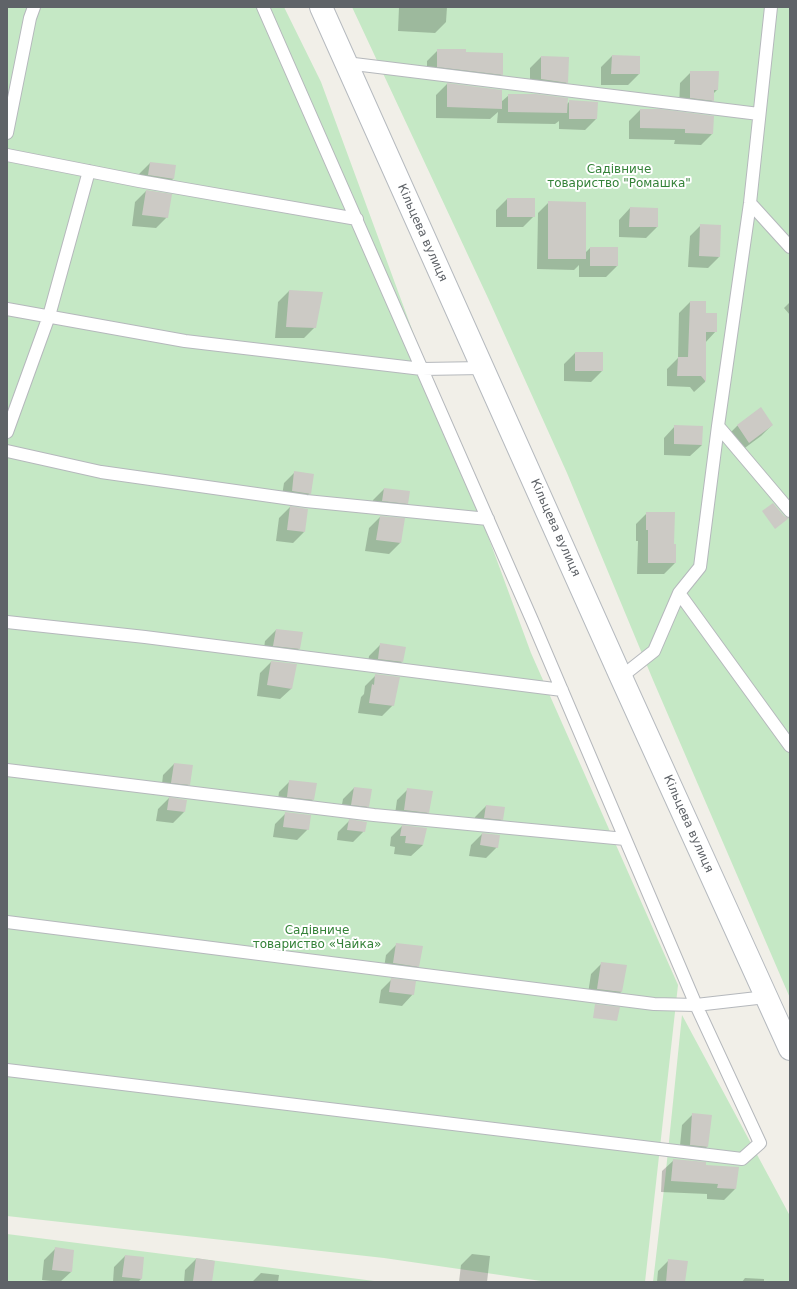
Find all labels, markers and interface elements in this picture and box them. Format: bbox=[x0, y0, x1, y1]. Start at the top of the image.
park label: Садівниче товариство "Ромашка" bbox=[547, 163, 691, 191]
street label: Кільцева вулиця bbox=[394, 182, 450, 284]
street label: Кільцева вулиця bbox=[527, 477, 583, 579]
street label: Кільцева вулиця bbox=[660, 773, 716, 875]
park label: Садівниче товариство «Чайка» bbox=[253, 924, 381, 952]

